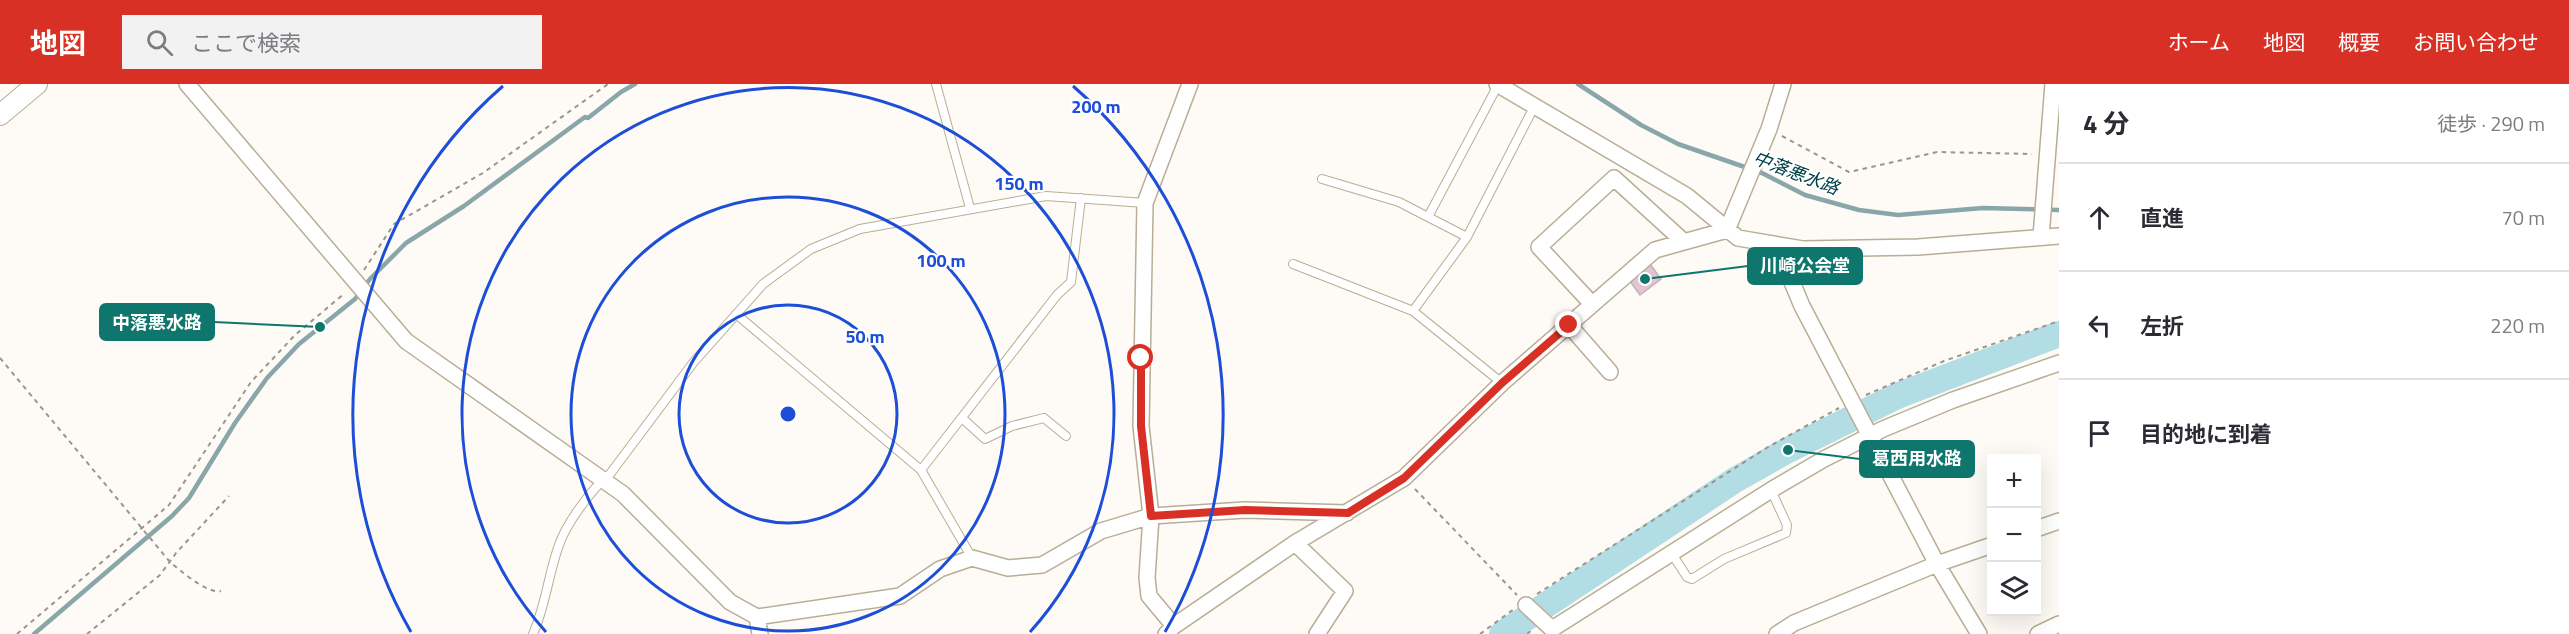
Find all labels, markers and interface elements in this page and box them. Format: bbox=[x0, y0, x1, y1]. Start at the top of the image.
search box bbox=[122, 15, 542, 69]
text: 地図 bbox=[30, 21, 86, 64]
icon: search bbox=[143, 26, 176, 59]
text: ここで検索 bbox=[191, 26, 301, 60]
text: ホーム bbox=[2168, 26, 2230, 58]
text: 地図 bbox=[2263, 26, 2305, 58]
text: 概要 bbox=[2338, 26, 2380, 58]
text: お問い合わせ bbox=[2413, 26, 2539, 58]
text: 200 m bbox=[1071, 93, 1121, 120]
text: 4 分 bbox=[2083, 104, 2129, 143]
text: 徒歩 · 290 m bbox=[2437, 108, 2545, 139]
water label: 中落悪水路 bbox=[1749, 144, 1845, 202]
text: 150 m bbox=[994, 170, 1044, 197]
icon: ahead bbox=[2083, 201, 2116, 234]
text: 直進 bbox=[2140, 201, 2184, 235]
text: 70 m bbox=[2501, 202, 2545, 233]
text: 100 m bbox=[916, 247, 966, 274]
callout: 川崎公会堂 bbox=[1748, 248, 1862, 284]
text: 川崎公会堂 bbox=[1760, 252, 1850, 279]
callout: 中落悪水路 bbox=[100, 304, 214, 340]
text: 中落悪水路 bbox=[112, 309, 202, 336]
icon: left bbox=[2083, 309, 2116, 342]
text: 左折 bbox=[2140, 309, 2184, 343]
text: 220 m bbox=[2490, 310, 2545, 341]
route end bbox=[1555, 311, 1581, 337]
text: 50 m bbox=[845, 323, 885, 350]
route start bbox=[1127, 344, 1153, 370]
centre of rings bbox=[778, 404, 798, 424]
icon: arrive bbox=[2083, 417, 2116, 450]
text: 目的地に到着 bbox=[2140, 417, 2272, 451]
callout: 葛西用水路 bbox=[1860, 441, 1974, 477]
text: 葛西用水路 bbox=[1872, 445, 1962, 472]
map controls bbox=[1987, 454, 2041, 616]
button: + bbox=[1987, 454, 2041, 508]
button: − bbox=[1987, 508, 2041, 562]
button: layers bbox=[1987, 562, 2041, 616]

